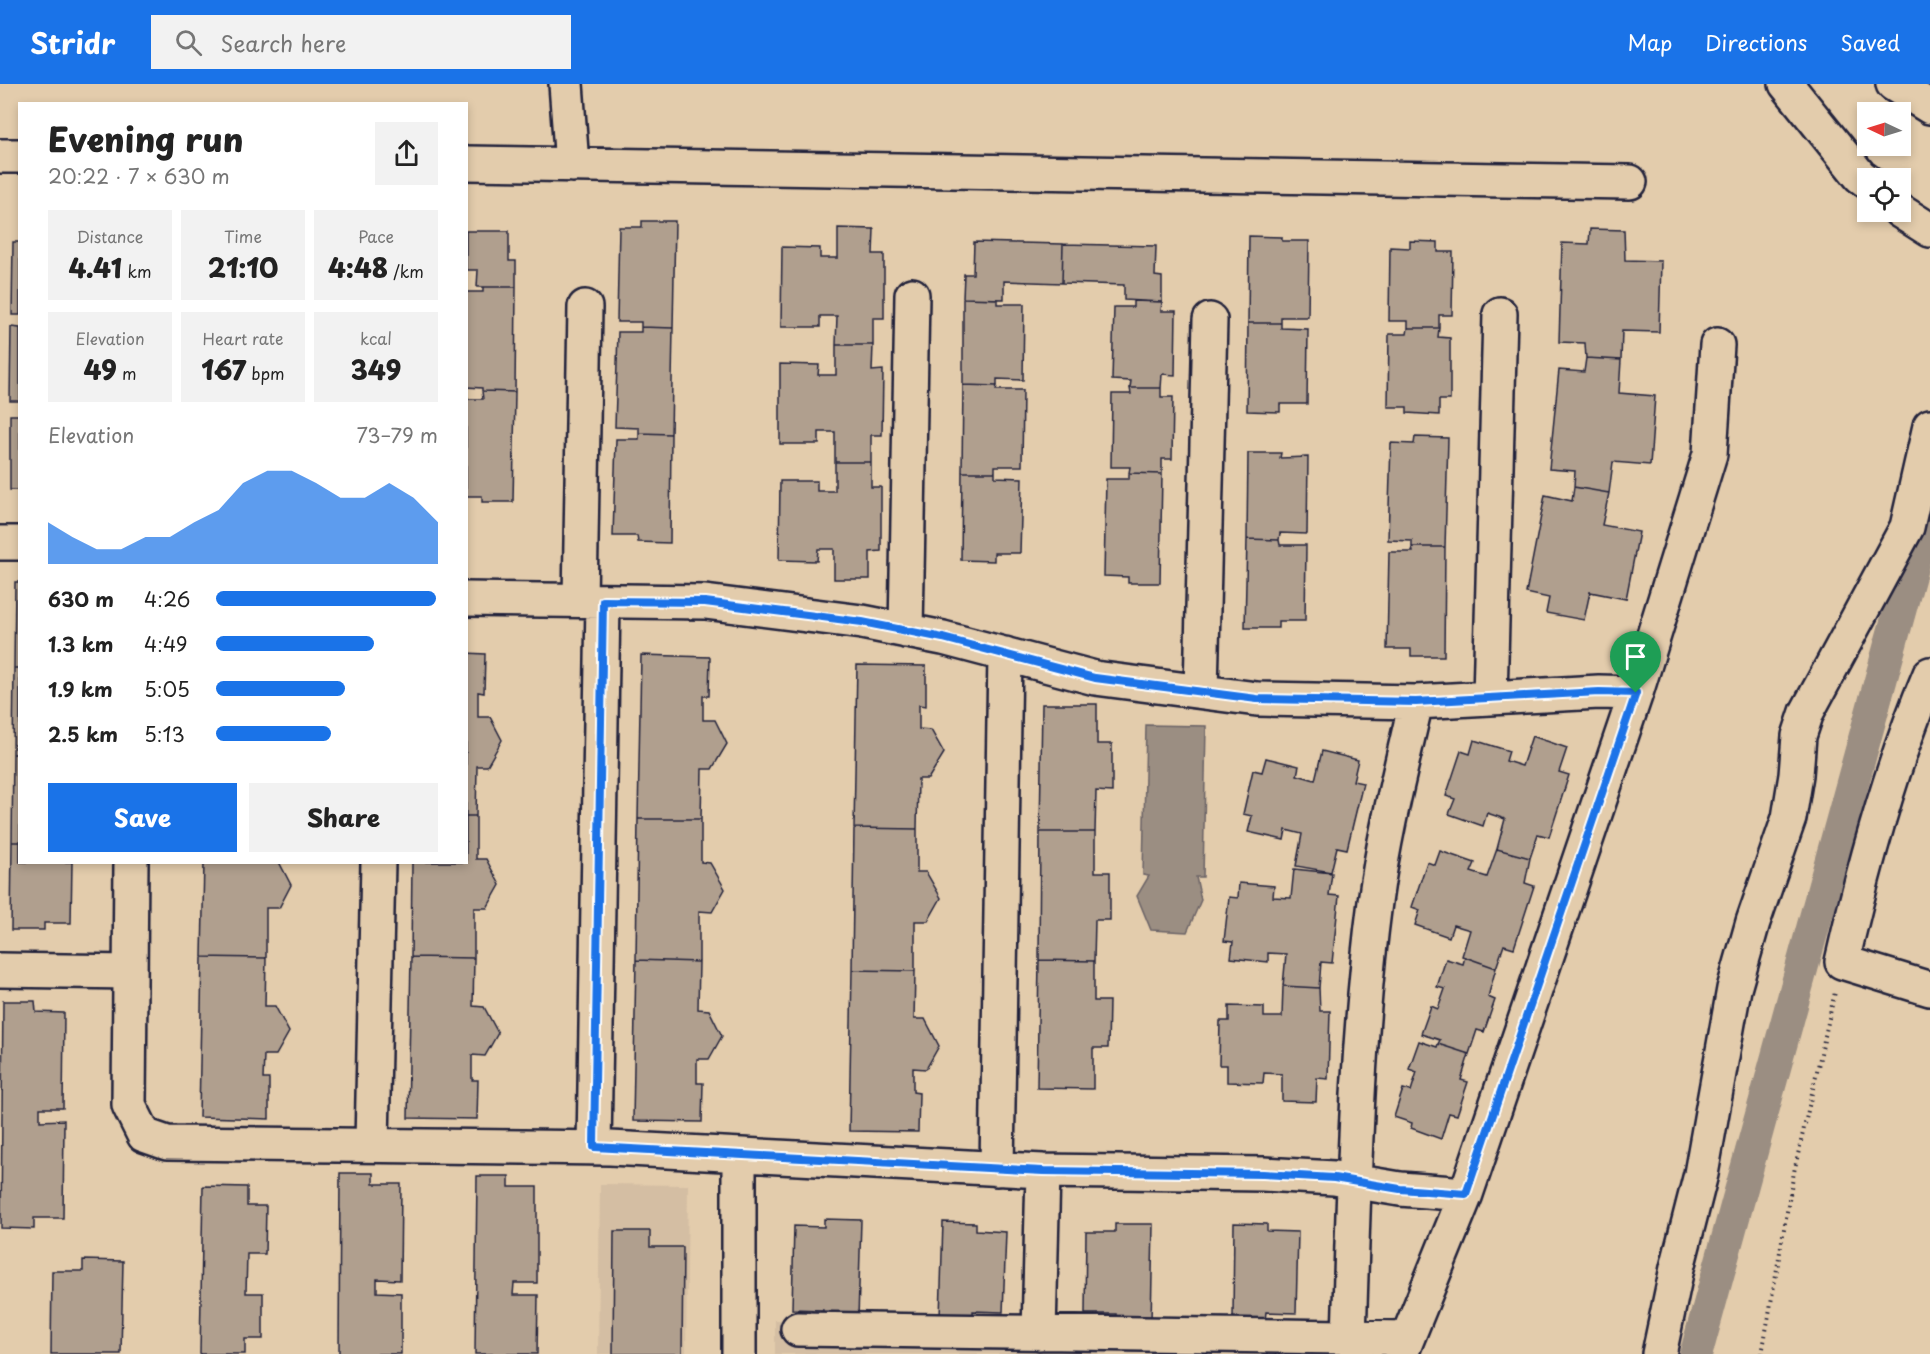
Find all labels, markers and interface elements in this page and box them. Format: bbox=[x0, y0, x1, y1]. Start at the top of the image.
search box bbox=[151, 15, 571, 69]
text: Stridr bbox=[30, 21, 115, 64]
icon: search bbox=[172, 26, 205, 59]
text: Search here bbox=[220, 26, 346, 59]
text: Map bbox=[1627, 26, 1672, 58]
text: Directions bbox=[1705, 26, 1807, 58]
text: Saved bbox=[1840, 26, 1900, 58]
north arrow bbox=[1857, 102, 1911, 156]
map controls bbox=[1857, 102, 1911, 222]
text: Evening run bbox=[48, 113, 243, 163]
button: share bbox=[375, 122, 438, 185]
text: 20:22 · 7 × 630 m bbox=[48, 161, 230, 191]
button: locate bbox=[1857, 168, 1911, 222]
text: Distance bbox=[76, 224, 144, 248]
text: Time bbox=[224, 224, 262, 248]
text: Pace bbox=[358, 224, 394, 248]
text: 4.41 bbox=[68, 248, 122, 287]
text: 21:10 bbox=[208, 248, 278, 287]
text: 4:48 bbox=[328, 248, 388, 287]
text: km bbox=[122, 259, 152, 283]
text: /km bbox=[388, 259, 424, 283]
text: Elevation bbox=[75, 326, 145, 350]
text: Heart rate bbox=[203, 326, 283, 350]
text: kcal bbox=[360, 326, 392, 350]
text: 49 bbox=[83, 350, 117, 389]
text: 167 bbox=[201, 350, 246, 389]
text: 349 bbox=[351, 350, 401, 389]
text: m bbox=[117, 361, 137, 385]
text: bpm bbox=[246, 361, 285, 385]
text: Elevation bbox=[48, 420, 134, 450]
text: 73–79 m bbox=[356, 420, 438, 450]
text: 630 m bbox=[48, 584, 114, 614]
text: 4:26 bbox=[144, 584, 190, 614]
text: 1.3 km bbox=[48, 629, 114, 659]
text: 4:49 bbox=[144, 629, 187, 659]
pin bbox=[1610, 631, 1661, 693]
icon: arrive bbox=[1619, 640, 1652, 673]
text: 1.9 km bbox=[48, 674, 113, 704]
text: 5:05 bbox=[144, 674, 190, 704]
text: 2.5 km bbox=[48, 719, 118, 749]
text: 5:13 bbox=[144, 719, 185, 749]
button: Save bbox=[48, 783, 237, 852]
button: Share bbox=[249, 783, 438, 852]

